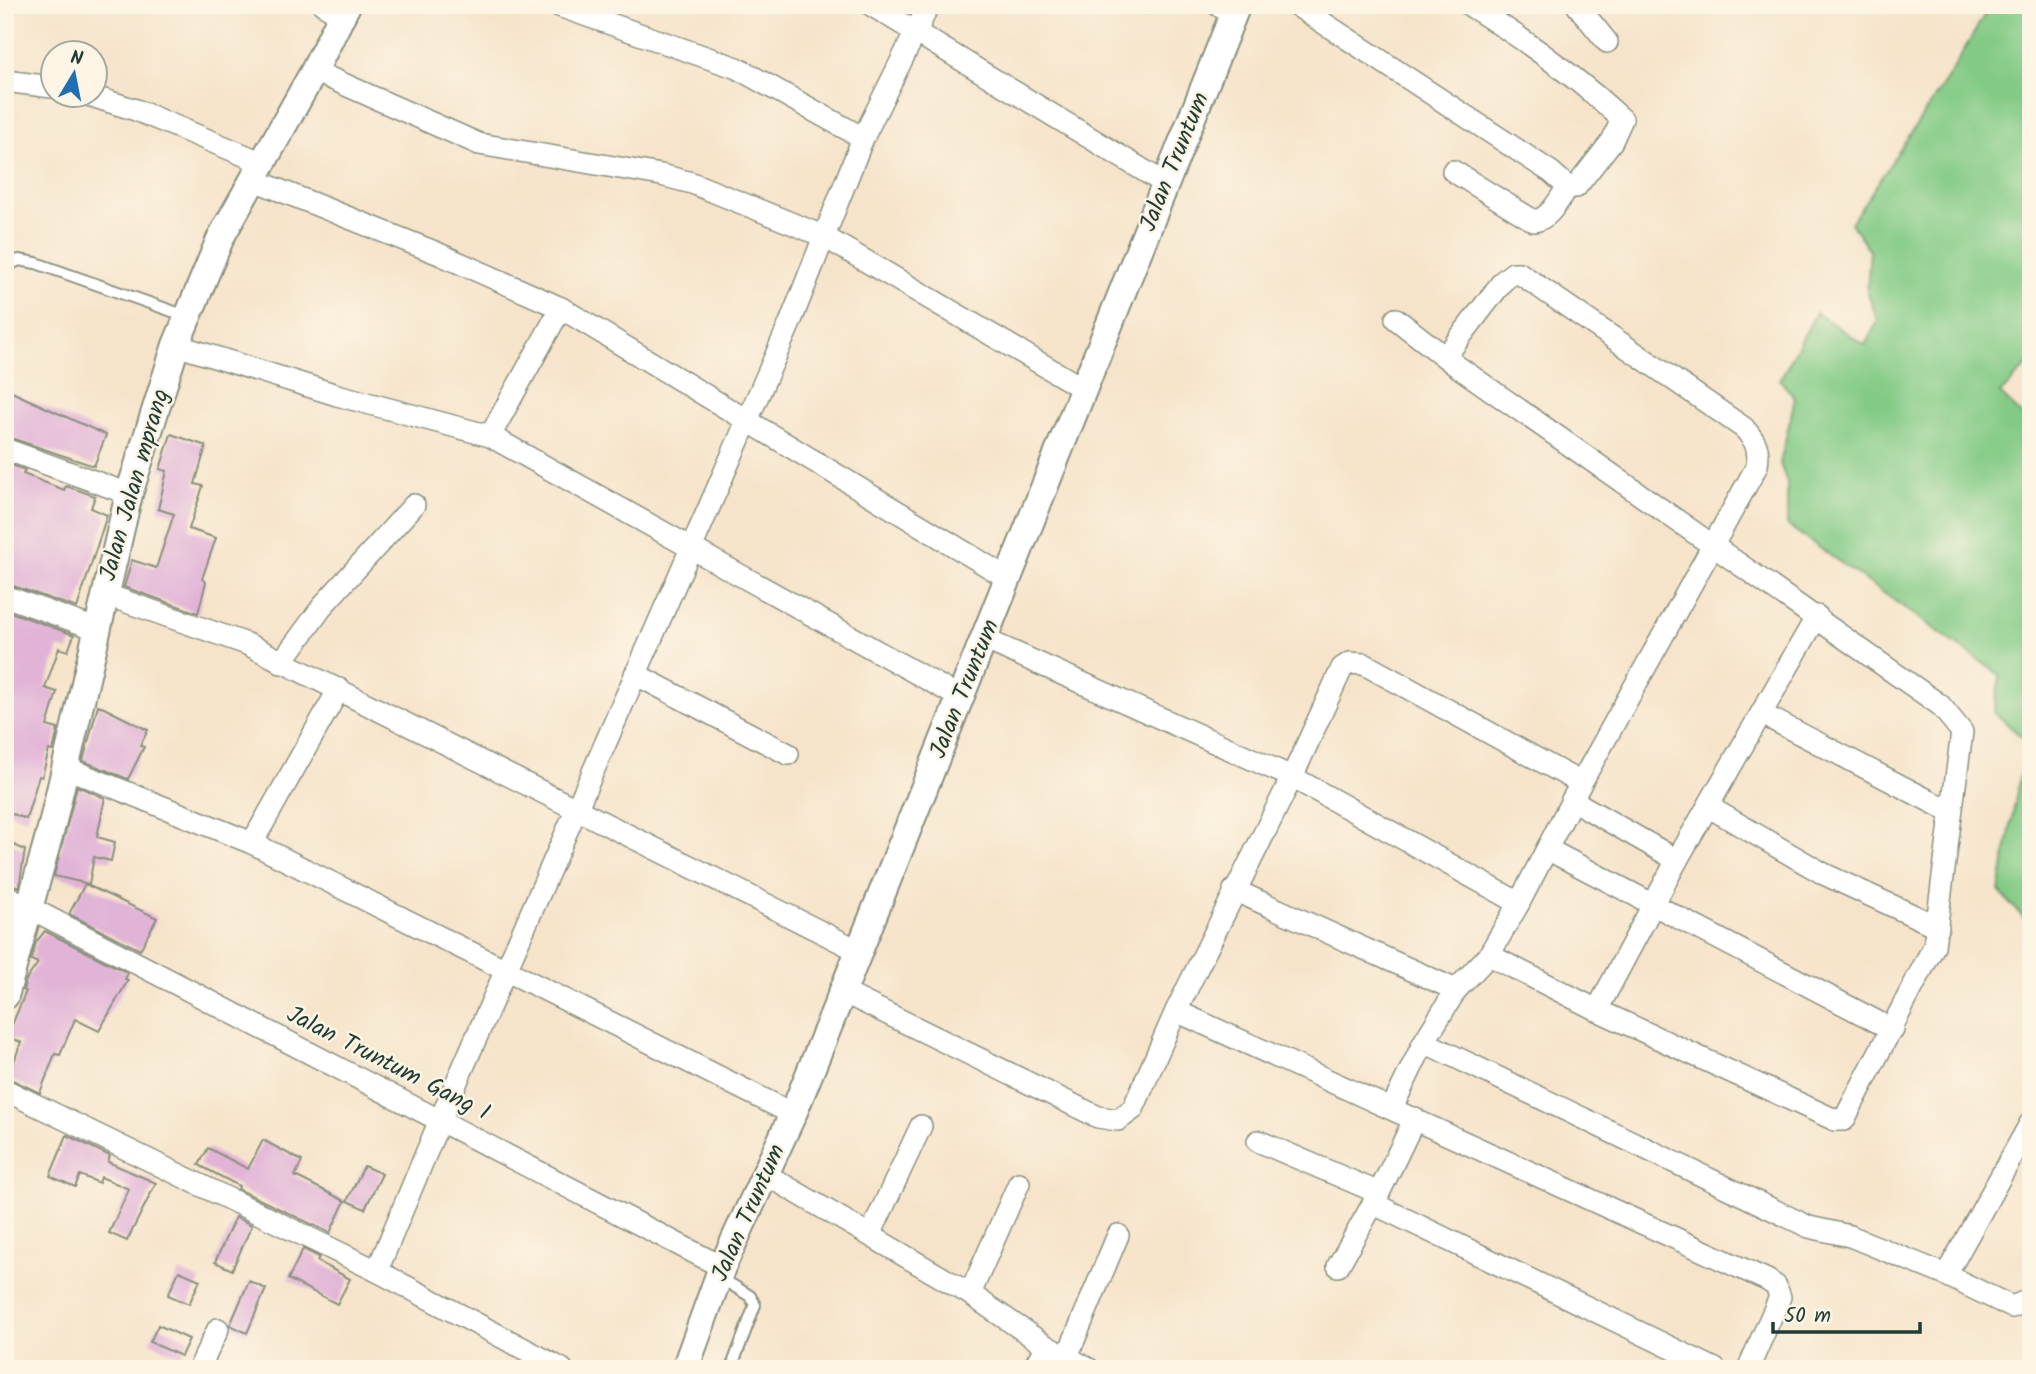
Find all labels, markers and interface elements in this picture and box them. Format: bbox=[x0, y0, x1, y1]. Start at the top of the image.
north arrow bbox=[38, 38, 108, 108]
text: N bbox=[68, 43, 85, 75]
street label: Jalan Truntum bbox=[1129, 86, 1221, 238]
street label: Jalan Jalan mprang bbox=[89, 384, 181, 586]
street label: Jalan Truntum bbox=[919, 613, 1011, 765]
street label: Jalan Truntum Gang I bbox=[279, 996, 497, 1132]
street label: Jalan Truntum bbox=[701, 1138, 797, 1288]
scale bar bbox=[1773, 1290, 1920, 1334]
text: 50 m bbox=[1784, 1300, 1831, 1333]

